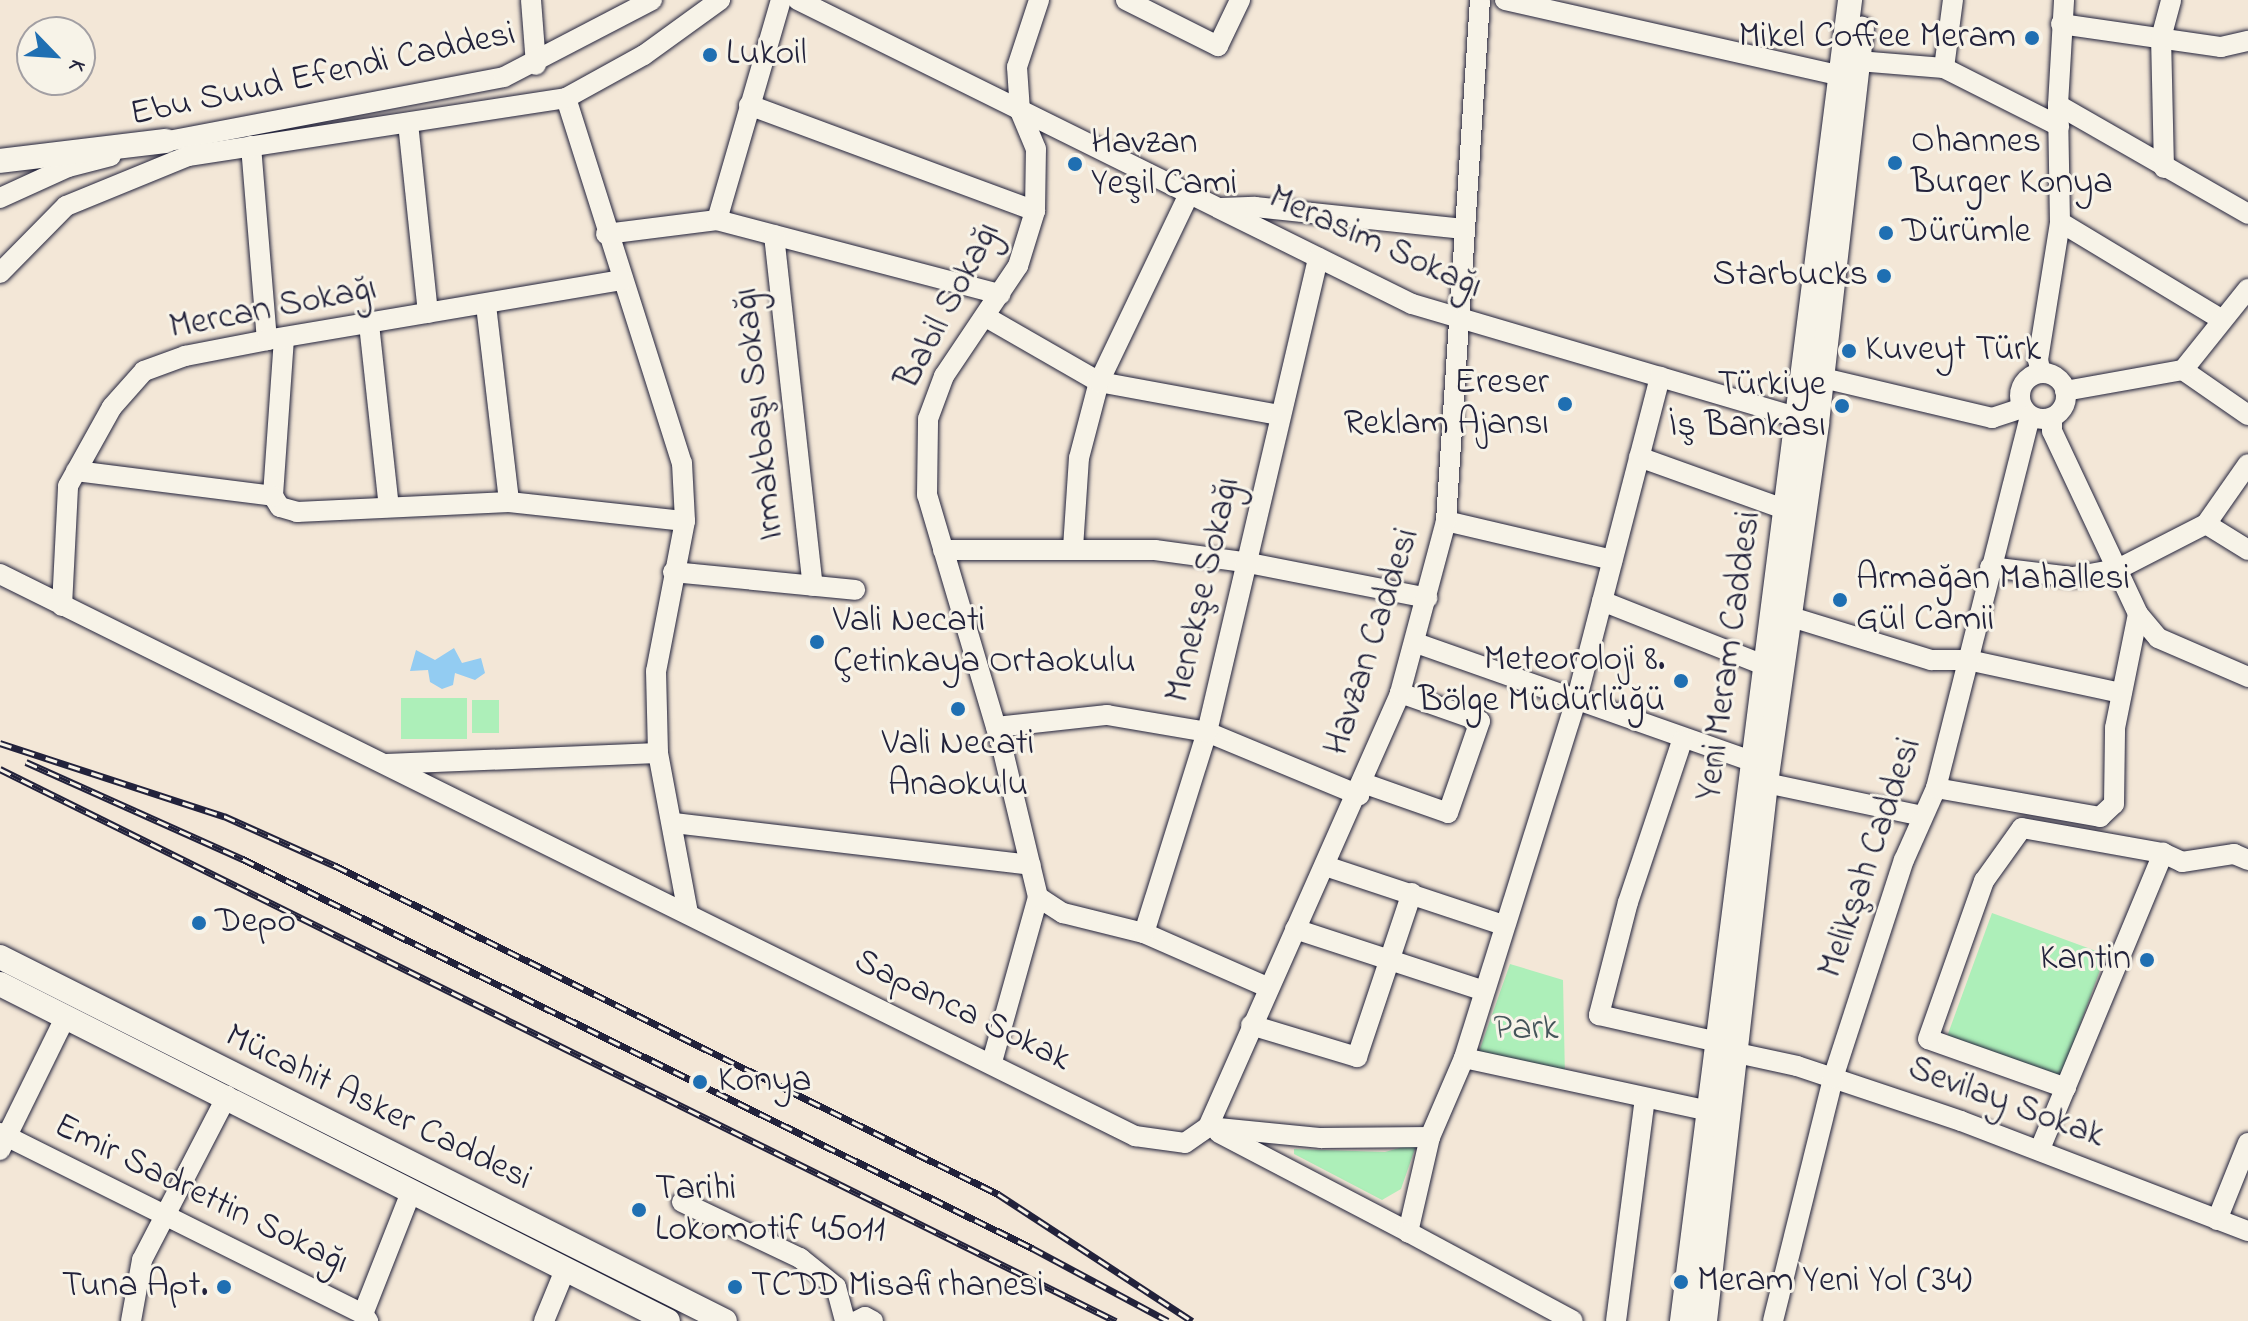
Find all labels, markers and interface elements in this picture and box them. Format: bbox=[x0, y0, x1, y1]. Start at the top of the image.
street label: Ebu Suud Efendi Caddesi bbox=[127, 13, 519, 137]
north arrow bbox=[16, 16, 96, 96]
place label: Mikel Coffee Meram bbox=[1739, 16, 2016, 60]
marker: Mikel Coffee Meram bbox=[2023, 29, 2041, 47]
place label: Lukoil bbox=[726, 33, 807, 77]
marker: Lukoil bbox=[701, 46, 719, 64]
text: K bbox=[59, 54, 93, 77]
place label: Ohannes Burger Konya bbox=[1911, 120, 2113, 205]
place label: Havzan Yeşil Cami bbox=[1091, 121, 1237, 206]
marker: Ohannes Burger Konya bbox=[1886, 154, 1904, 172]
marker: Havzan Yeşil Cami bbox=[1066, 155, 1084, 173]
street label: Merasim Sokağı bbox=[1262, 177, 1488, 309]
place label: Dürümle bbox=[1902, 211, 2031, 255]
street label: Babil Sokağı bbox=[887, 215, 1011, 397]
marker: Dürümle bbox=[1877, 224, 1895, 242]
place label: Starbucks bbox=[1713, 254, 1868, 298]
marker: Starbucks bbox=[1875, 267, 1893, 285]
street label: Mercan Sokağı bbox=[166, 268, 380, 350]
street label: Irmakbaşı Sokağı bbox=[725, 286, 795, 542]
place label: Kuveyt Türk bbox=[1865, 329, 2041, 373]
marker: Kuveyt Türk bbox=[1840, 342, 1858, 360]
place label: Ereser Reklam Ajansı bbox=[1343, 361, 1549, 446]
place label: Türkiye İş Bankası bbox=[1669, 363, 1826, 448]
marker: Ereser Reklam Ajansı bbox=[1556, 395, 1574, 413]
marker: Türkiye İş Bankası bbox=[1833, 397, 1851, 415]
street label: Menekşe Sokağı bbox=[1157, 473, 1251, 707]
street label: Yeni Meram Caddesi bbox=[1688, 508, 1772, 804]
street label: Havzan Caddesi bbox=[1316, 523, 1430, 761]
place label: Armağan Mahallesi Gül Camii bbox=[1856, 557, 2130, 642]
marker: Armağan Mahallesi Gül Camii bbox=[1831, 591, 1849, 609]
place label: Vali Necati Çetinkaya Ortaokulu bbox=[833, 599, 1136, 684]
marker: Vali Necati Çetinkaya Ortaokulu bbox=[808, 633, 826, 651]
place label: Meteoroloji 8. Bölge Müdürlüğü bbox=[1418, 638, 1665, 723]
marker: Meteoroloji 8. Bölge Müdürlüğü bbox=[1672, 672, 1690, 690]
marker: Vali Necati Anaokulu bbox=[949, 700, 967, 718]
place label: Vali Necati Anaokulu bbox=[882, 722, 1034, 807]
street label: Melikşah Caddesi bbox=[1810, 732, 1932, 984]
place label: Depo bbox=[215, 901, 296, 945]
marker: Depo bbox=[190, 914, 208, 932]
place label: Kantin bbox=[2040, 938, 2131, 982]
street label: Sapanca Sokak bbox=[847, 940, 1077, 1082]
marker: Kantin bbox=[2138, 951, 2156, 969]
park label: Park bbox=[1493, 1008, 1559, 1052]
street label: Mücahit Asker Caddesi bbox=[218, 1015, 538, 1201]
street label: Sevilay Sokak bbox=[1902, 1048, 2110, 1158]
place label: Konya bbox=[718, 1060, 811, 1104]
marker: Konya bbox=[689, 1071, 711, 1093]
street label: Emir Sadrettin Sokağı bbox=[47, 1105, 355, 1285]
place label: Tarihi Lokomotif 45011 bbox=[655, 1167, 885, 1252]
marker: Tarihi Lokomotif 45011 bbox=[630, 1201, 648, 1219]
place label: Meram Yeni Yol (34) bbox=[1697, 1260, 1972, 1304]
place label: Tuna Apt. bbox=[62, 1265, 208, 1309]
place label: TCDD Misafirhanesi bbox=[751, 1265, 1044, 1309]
marker: Meram Yeni Yol (34) bbox=[1672, 1273, 1690, 1291]
marker: Tuna Apt. bbox=[215, 1278, 233, 1296]
marker: TCDD Misafirhanesi bbox=[726, 1278, 744, 1296]

